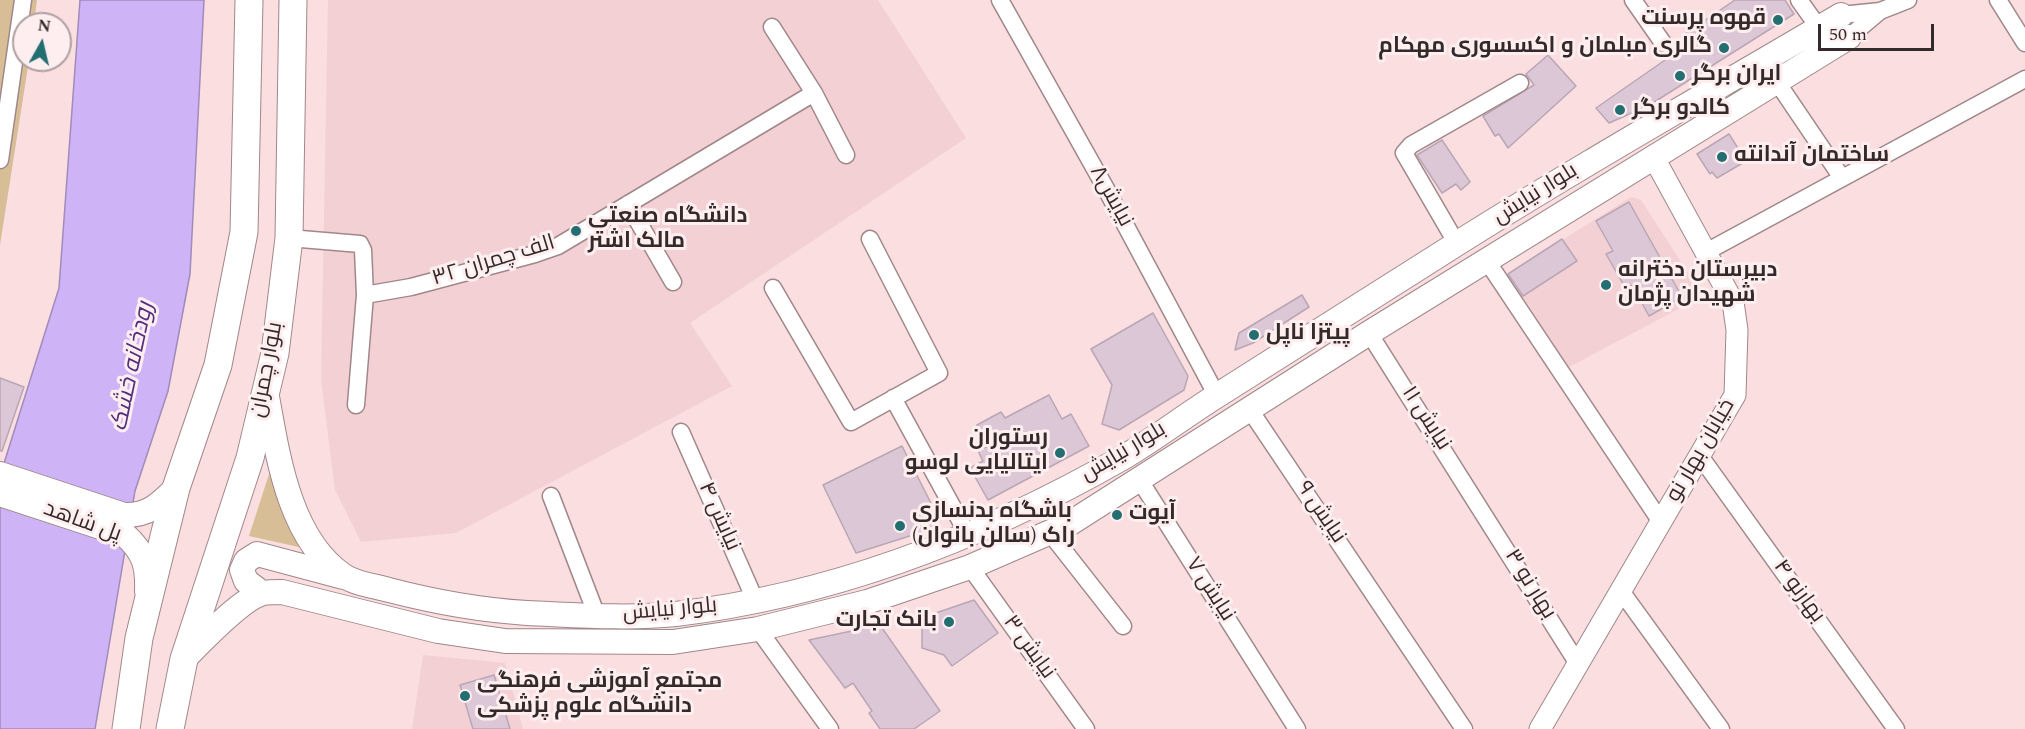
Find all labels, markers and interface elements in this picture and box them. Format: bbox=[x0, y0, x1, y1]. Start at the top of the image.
place label: قهوه پرسنت bbox=[1641, 7, 1766, 33]
north arrow bbox=[12, 12, 72, 72]
scale bar bbox=[1821, 12, 1936, 50]
text: N bbox=[36, 13, 52, 39]
marker: قهوه پرسنت bbox=[1771, 13, 1785, 27]
text: 50 m bbox=[1829, 21, 1867, 48]
place label: گالری مبلمان و اکسسوری مهکام bbox=[1378, 35, 1712, 61]
marker: گالری مبلمان و اکسسوری مهکام bbox=[1717, 41, 1731, 55]
place label: ایران برگر bbox=[1692, 63, 1781, 89]
marker: ایران برگر bbox=[1673, 69, 1687, 83]
place label: کالدو برگر bbox=[1632, 97, 1730, 123]
marker: کالدو برگر bbox=[1613, 103, 1627, 117]
place label: ساختمان آندانته bbox=[1734, 144, 1889, 170]
marker: ساختمان آندانته bbox=[1715, 150, 1729, 164]
street label: بلوار نیایش bbox=[1489, 159, 1583, 231]
street label: نیایش۸ bbox=[1082, 162, 1138, 232]
place label: دانشگاه صنعتی مالک اشتر bbox=[588, 205, 748, 256]
marker: دانشگاه صنعتی مالک اشتر bbox=[569, 224, 583, 238]
street label: ۳۲ الف چمران bbox=[429, 231, 559, 293]
place label: دبیرستان دخترانه شهیدان پژمان bbox=[1618, 259, 1777, 310]
marker: دبیرستان دخترانه شهیدان پژمان bbox=[1599, 278, 1613, 292]
water label: رودخانه خشک bbox=[106, 300, 162, 434]
street label: بلوار چمران bbox=[246, 320, 290, 420]
place label: پیتزا ناپل bbox=[1266, 322, 1350, 348]
marker: پیتزا ناپل bbox=[1247, 328, 1261, 342]
street label: نیایش ۱۱ bbox=[1395, 382, 1455, 456]
street label: خیابان بهار نو bbox=[1662, 395, 1742, 507]
street label: بلوار نیایش bbox=[1077, 417, 1171, 489]
place label: رستوران ایتالیایی لوسو bbox=[905, 427, 1048, 478]
marker: رستوران ایتالیایی لوسو bbox=[1053, 446, 1067, 460]
street label: نیایش ۹ bbox=[1290, 477, 1350, 549]
street label: نیایش ۴ bbox=[691, 479, 745, 555]
street label: پل شاهد bbox=[40, 497, 124, 549]
place label: باشگاه بدنسازی راک (سالن بانوان) bbox=[912, 500, 1075, 552]
place label: آیوت bbox=[1129, 502, 1176, 528]
marker: آیوت bbox=[1110, 508, 1124, 522]
marker: باشگاه بدنسازی راک (سالن بانوان) bbox=[893, 519, 907, 533]
street label: ۳ بهار نو bbox=[1497, 545, 1561, 625]
street label: نیایش ۷ bbox=[1178, 553, 1240, 627]
street label: ۴ بهارنو bbox=[1766, 555, 1830, 629]
street label: بلوار نیایش bbox=[622, 594, 718, 628]
place label: بانک تجارت bbox=[836, 609, 937, 635]
street label: نیایش ۳ bbox=[996, 611, 1060, 685]
marker: بانک تجارت bbox=[942, 615, 956, 629]
place label: مجتمع آموزشی فرهنگی دانشگاه علوم پزشکی bbox=[477, 670, 722, 722]
marker: مجتمع آموزشی فرهنگی دانشگاه علوم پزشکی bbox=[458, 689, 472, 703]

